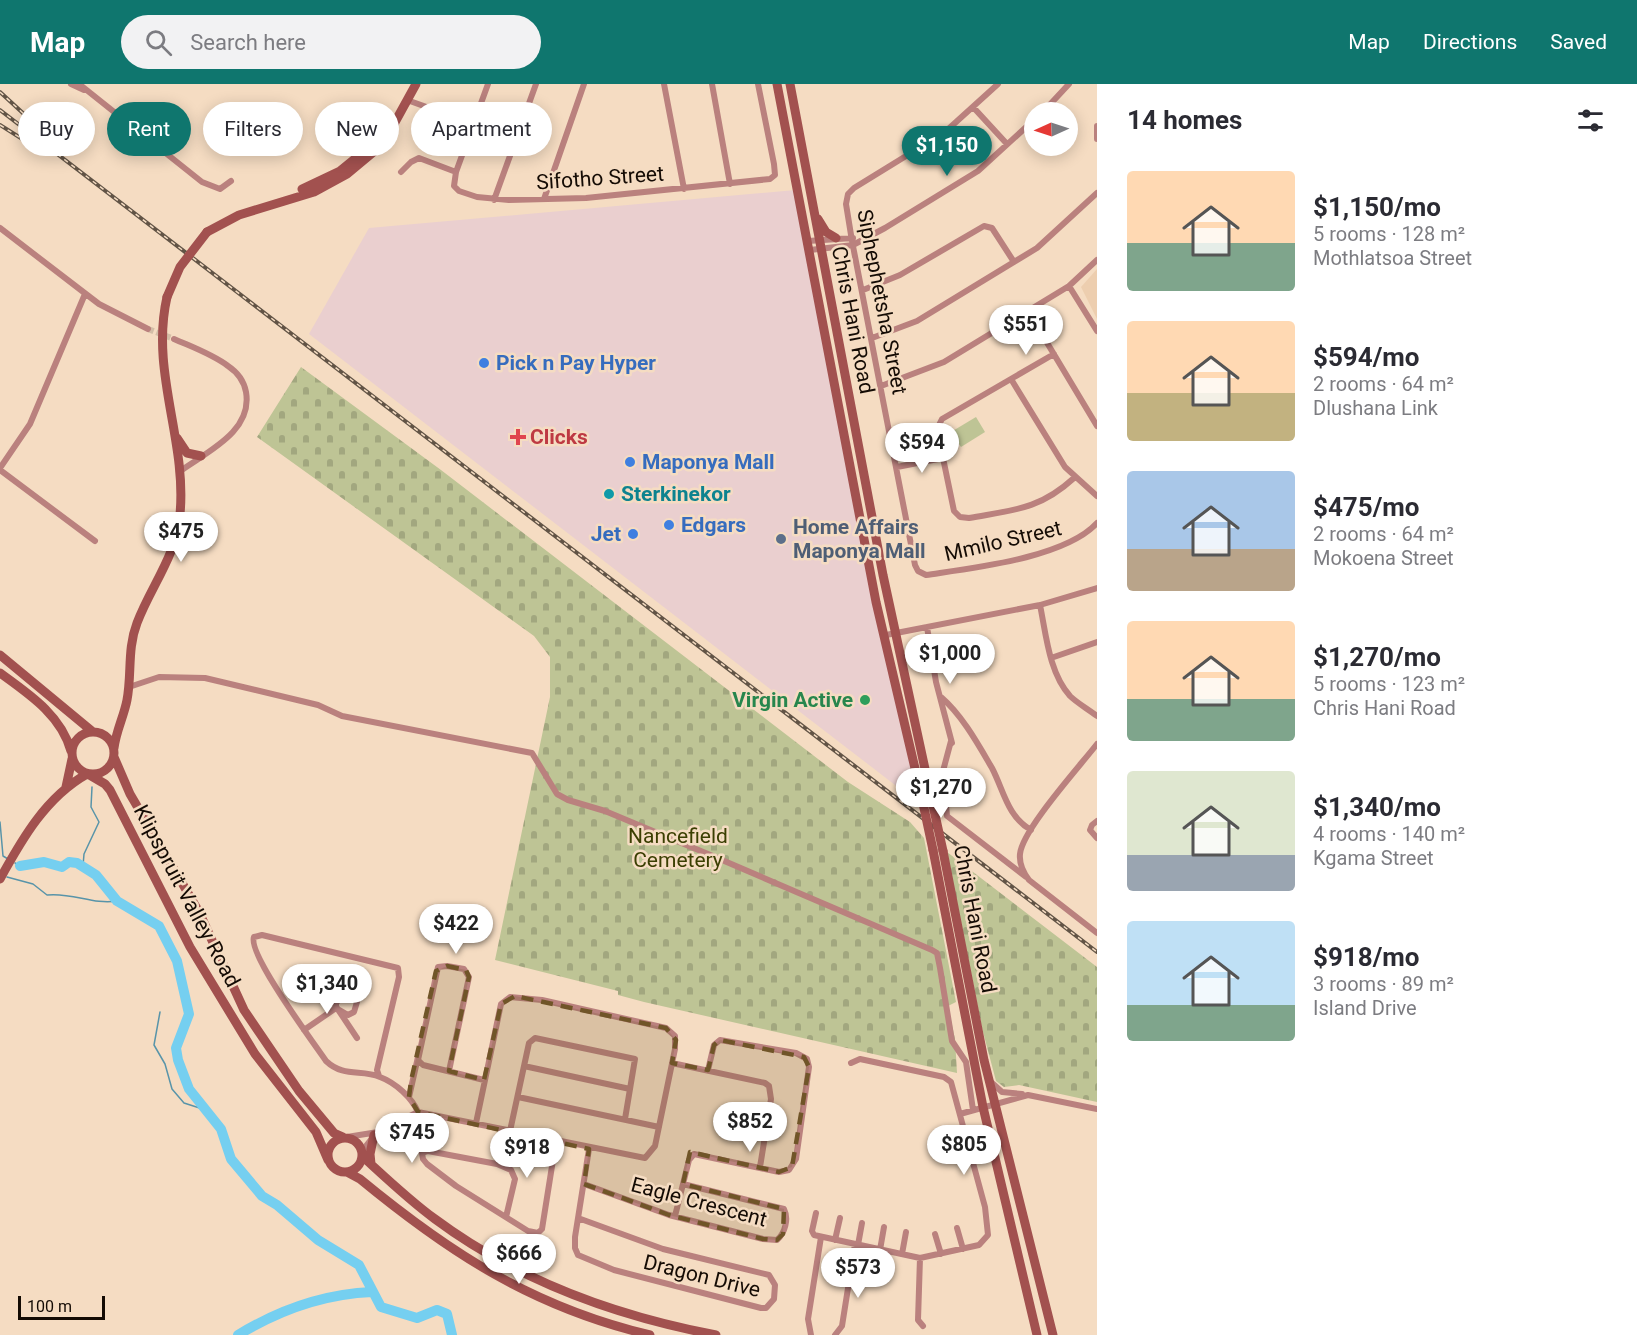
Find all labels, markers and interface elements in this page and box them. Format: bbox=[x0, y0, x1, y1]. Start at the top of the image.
search box bbox=[121, 15, 541, 69]
text: Map bbox=[30, 26, 85, 59]
icon: search bbox=[142, 26, 175, 59]
text: Search here bbox=[190, 30, 306, 55]
text: Map bbox=[1348, 30, 1390, 54]
text: Directions bbox=[1423, 30, 1517, 54]
text: Saved bbox=[1550, 30, 1607, 54]
chip: Buy bbox=[18, 102, 95, 156]
chip: Rent bbox=[107, 102, 191, 156]
chip: Filters bbox=[203, 102, 303, 156]
chip: New bbox=[315, 102, 399, 156]
chip: Apartment bbox=[411, 102, 552, 156]
north arrow bbox=[1024, 102, 1078, 156]
map controls bbox=[1024, 102, 1078, 156]
icon: filters bbox=[1574, 104, 1607, 137]
text: 14 homes bbox=[1127, 105, 1242, 135]
pin: $1,150 bbox=[898, 126, 996, 177]
text: $1,150 bbox=[916, 133, 978, 157]
street label: Sifotho Street bbox=[535, 162, 665, 194]
text: $1,150/mo bbox=[1313, 192, 1441, 222]
icon: home bbox=[1175, 195, 1247, 267]
street label: Siphephetsha Street bbox=[852, 207, 912, 397]
text: 5 rooms · 128 m² bbox=[1313, 222, 1465, 246]
street label: Chris Hani Road bbox=[827, 244, 879, 396]
text: Mothlatsoa Street bbox=[1313, 246, 1472, 270]
pin: $551 bbox=[990, 305, 1062, 356]
text: $551 bbox=[1003, 312, 1049, 336]
text: $594/mo bbox=[1313, 342, 1420, 372]
icon: home bbox=[1175, 345, 1247, 417]
place label: Pick n Pay Hyper bbox=[496, 351, 656, 375]
marker: Pick n Pay Hyper bbox=[477, 356, 491, 370]
text: 2 rooms · 64 m² bbox=[1313, 372, 1454, 396]
text: Dlushana Link bbox=[1313, 396, 1438, 420]
pin: $594 bbox=[886, 423, 958, 474]
place label: Clicks bbox=[530, 425, 588, 449]
marker: Clicks bbox=[511, 430, 525, 444]
text: $594 bbox=[899, 430, 945, 454]
place label: Maponya Mall bbox=[642, 450, 775, 474]
marker: Maponya Mall bbox=[623, 455, 637, 469]
place label: Sterkinekor bbox=[621, 482, 731, 506]
marker: Sterkinekor bbox=[602, 487, 616, 501]
text: $475/mo bbox=[1313, 492, 1420, 522]
icon: home bbox=[1175, 495, 1247, 567]
pin: $475 bbox=[145, 512, 217, 563]
place label: Edgars bbox=[681, 513, 746, 537]
place label: Home Affairs Maponya Mall bbox=[793, 515, 926, 563]
street label: Mmilo Street bbox=[942, 516, 1064, 566]
marker: Edgars bbox=[662, 518, 676, 532]
text: $475 bbox=[158, 519, 204, 543]
place label: Jet bbox=[591, 522, 621, 546]
text: 2 rooms · 64 m² bbox=[1313, 522, 1454, 546]
marker: Jet bbox=[626, 527, 640, 541]
marker: Home Affairs Maponya Mall bbox=[774, 532, 788, 546]
text: Mokoena Street bbox=[1313, 546, 1454, 570]
pin: $1,000 bbox=[901, 634, 999, 685]
text: $1,000 bbox=[919, 641, 981, 665]
text: $1,270/mo bbox=[1313, 642, 1441, 672]
icon: home bbox=[1175, 645, 1247, 717]
text: 5 rooms · 123 m² bbox=[1313, 672, 1465, 696]
place label: Virgin Active bbox=[732, 688, 853, 712]
marker: Virgin Active bbox=[858, 693, 872, 707]
text: Chris Hani Road bbox=[1313, 696, 1456, 720]
pin: $1,270 bbox=[892, 768, 990, 819]
text: $1,270 bbox=[910, 775, 972, 799]
text: $1,340/mo bbox=[1313, 792, 1441, 822]
icon: home bbox=[1175, 795, 1247, 867]
street label: Klipspruit Valley Road bbox=[129, 801, 245, 991]
text: 4 rooms · 140 m² bbox=[1313, 822, 1465, 846]
park label: Nancefield Cemetery bbox=[628, 824, 728, 872]
street label: Chris Hani Road bbox=[949, 843, 1001, 995]
text: Kgama Street bbox=[1313, 846, 1434, 870]
pin: $422 bbox=[420, 904, 492, 955]
text: $422 bbox=[433, 911, 479, 935]
text: $918/mo bbox=[1313, 942, 1420, 972]
icon: home bbox=[1175, 945, 1247, 1017]
pin: $1,340 bbox=[278, 964, 376, 1015]
text: $1,340 bbox=[296, 971, 358, 995]
text: 3 rooms · 89 m² bbox=[1313, 972, 1454, 996]
text: Island Drive bbox=[1313, 996, 1417, 1020]
pin: $852 bbox=[714, 1102, 786, 1153]
text: $852 bbox=[727, 1109, 773, 1133]
pin: $745 bbox=[376, 1113, 448, 1164]
text: $745 bbox=[389, 1120, 435, 1144]
pin: $805 bbox=[928, 1125, 1000, 1176]
pin: $918 bbox=[491, 1128, 563, 1179]
text: $805 bbox=[941, 1132, 987, 1156]
text: $918 bbox=[504, 1135, 550, 1159]
street label: Eagle Crescent bbox=[628, 1172, 770, 1232]
pin: $666 bbox=[483, 1234, 555, 1285]
text: $666 bbox=[496, 1241, 542, 1265]
pin: $573 bbox=[822, 1248, 894, 1299]
street label: Dragon Drive bbox=[641, 1250, 763, 1302]
text: $573 bbox=[835, 1255, 881, 1279]
scale bar bbox=[18, 1293, 105, 1320]
text: 100 m bbox=[27, 1297, 72, 1316]

